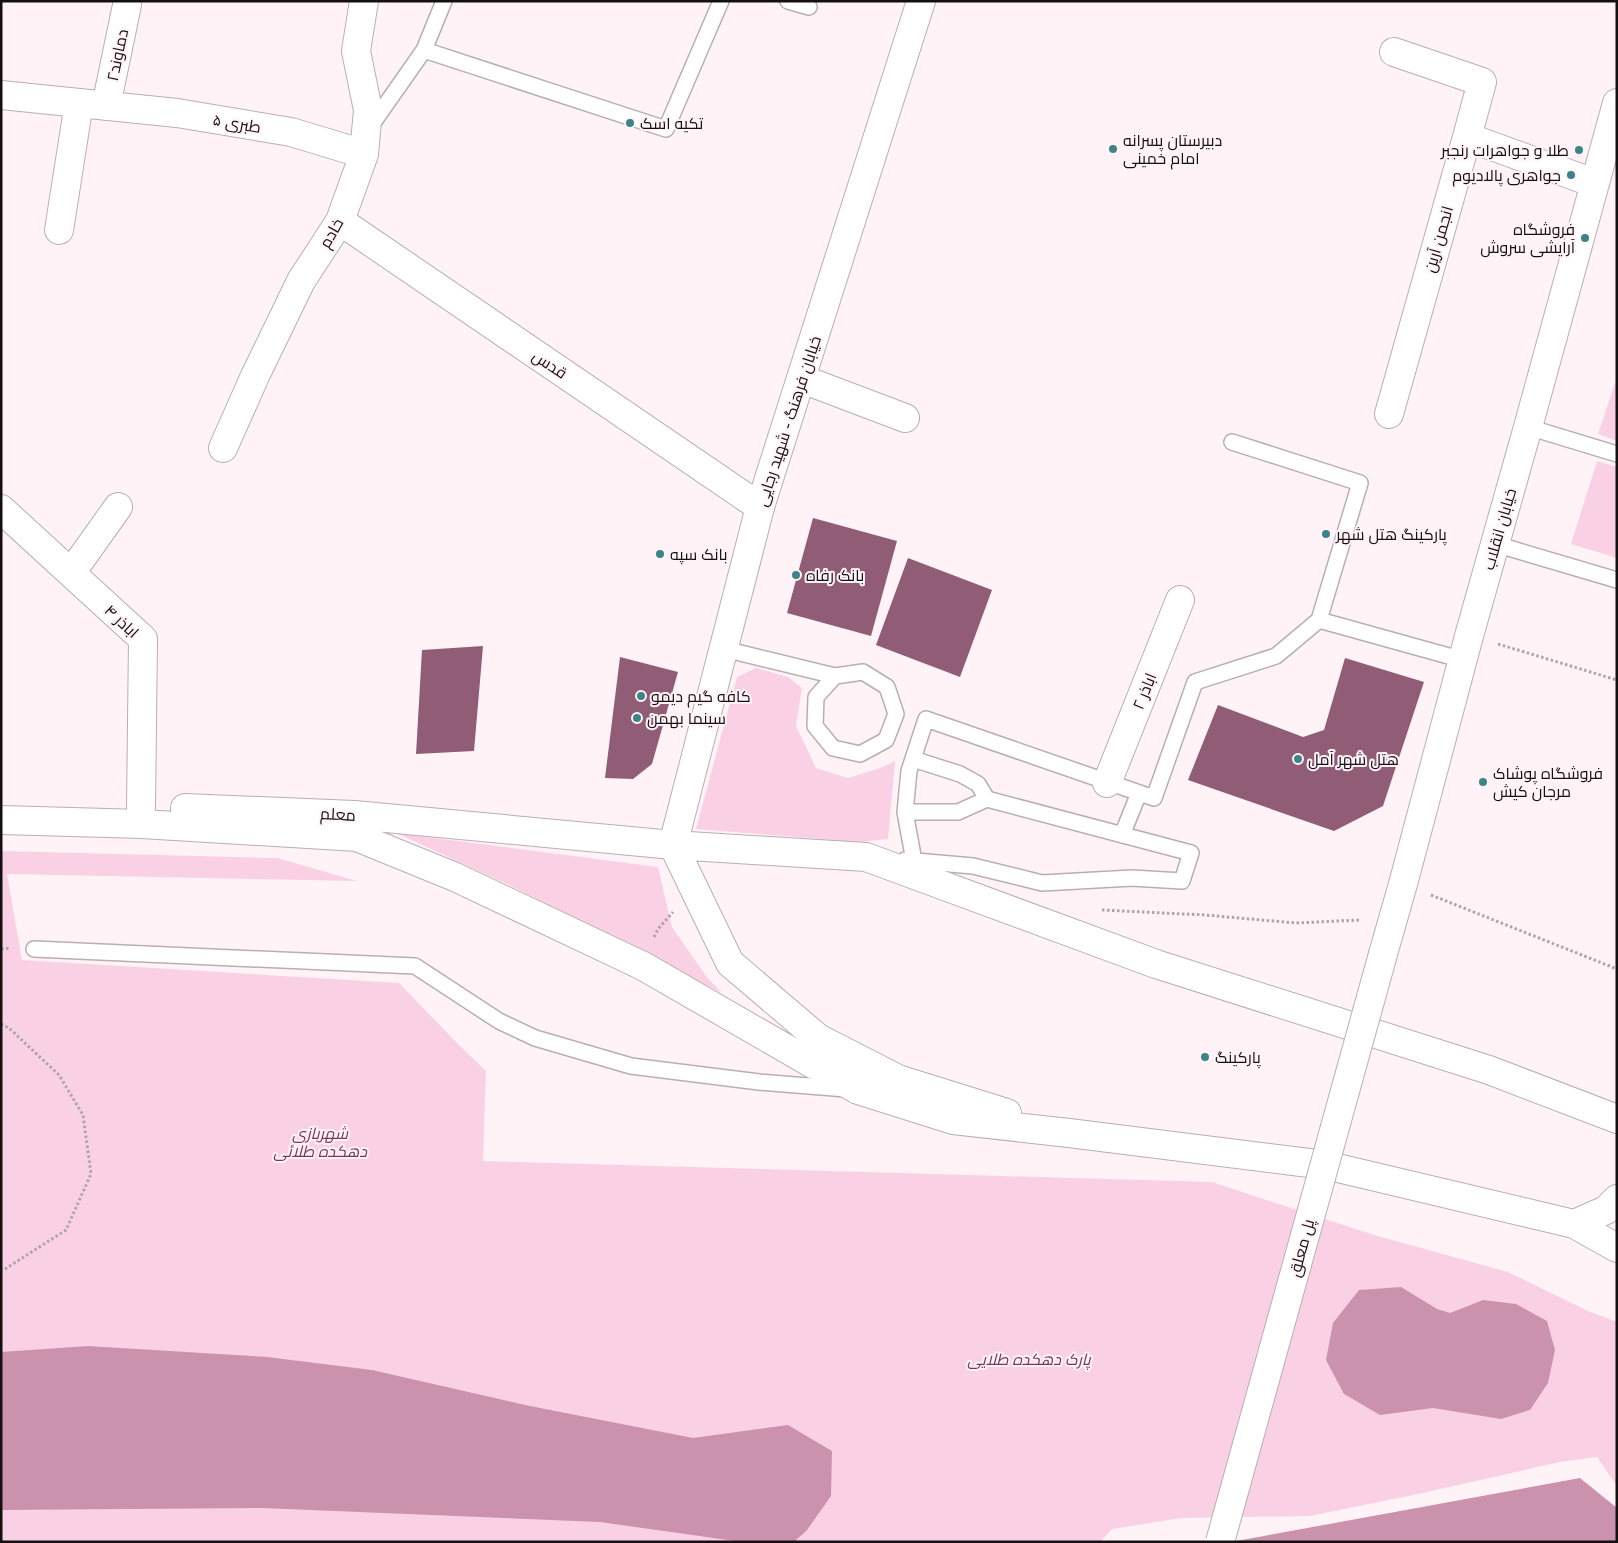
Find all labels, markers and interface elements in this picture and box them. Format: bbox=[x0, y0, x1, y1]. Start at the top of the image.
street label: دماوند۲ bbox=[101, 27, 135, 83]
street label: طبری ۵ bbox=[211, 108, 263, 140]
place label: تکیه اسک bbox=[640, 112, 704, 136]
marker: تکیه اسک bbox=[624, 117, 636, 129]
place label: دبیرستان پسرانه امام خمینی bbox=[1123, 129, 1222, 171]
place label: طلا و جواهرات رنجبر bbox=[1440, 139, 1569, 163]
marker: دبیرستان پسرانه امام خمینی bbox=[1107, 143, 1119, 155]
marker: طلا و جواهرات رنجبر bbox=[1573, 144, 1585, 156]
place label: جواهری پالادیوم bbox=[1452, 164, 1561, 188]
marker: جواهری پالادیوم bbox=[1565, 169, 1577, 181]
street label: انجمن آرین bbox=[1418, 203, 1460, 275]
street label: خادم bbox=[314, 214, 350, 253]
place label: فروشگاه آرایشی سروش bbox=[1480, 218, 1576, 260]
marker: فروشگاه آرایشی سروش bbox=[1579, 232, 1591, 244]
street label: خیابان فرهنگ - شهید رجایی bbox=[750, 333, 828, 510]
street label: قدس bbox=[527, 344, 572, 385]
street label: خیابان انقلاب bbox=[1477, 486, 1523, 573]
place label: پارکینگ هتل شهر bbox=[1335, 523, 1448, 547]
marker: پارکینگ هتل شهر bbox=[1320, 528, 1332, 540]
place label: بانک سپه bbox=[670, 543, 728, 567]
marker: بانک سپه bbox=[654, 548, 666, 560]
place label: بانک رفاه bbox=[806, 564, 864, 588]
marker: بانک رفاه bbox=[790, 569, 802, 581]
street label: اباذر ۴ bbox=[99, 599, 144, 644]
street label: اباذر ۲ bbox=[1127, 669, 1163, 713]
place label: کافه گیم دیمو bbox=[651, 685, 751, 709]
marker: کافه گیم دیمو bbox=[635, 690, 647, 702]
place label: سینما بهمن bbox=[647, 707, 726, 731]
marker: سینما بهمن bbox=[631, 712, 643, 724]
place label: هتل شهر آمل bbox=[1308, 748, 1399, 772]
marker: هتل شهر آمل bbox=[1292, 753, 1304, 765]
place label: فروشگاه پوشاک مرجان کیش bbox=[1493, 762, 1603, 804]
marker: فروشگاه پوشاک مرجان کیش bbox=[1477, 776, 1489, 788]
street label: معلم bbox=[319, 802, 357, 828]
place label: پارکینگ bbox=[1215, 1046, 1261, 1070]
marker: پارکینگ bbox=[1199, 1051, 1211, 1063]
park label: شهربازی دهکده طلائی bbox=[273, 1122, 368, 1164]
street label: پل معلق bbox=[1283, 1216, 1321, 1280]
park label: پارک دهکده طلایی bbox=[967, 1348, 1091, 1372]

